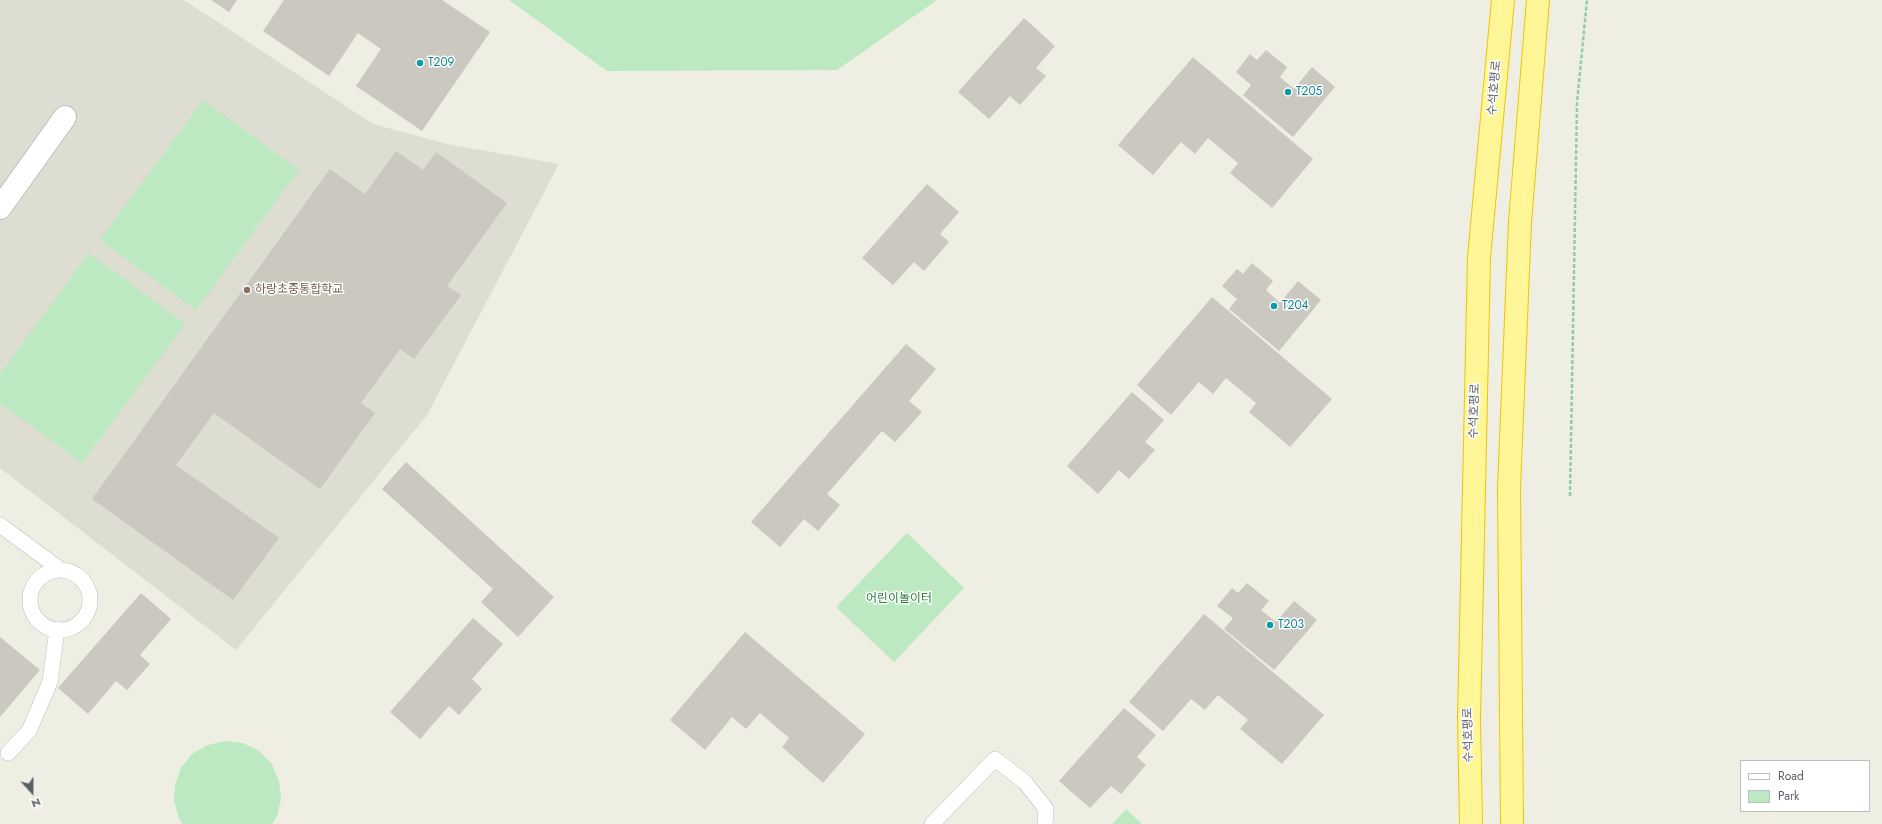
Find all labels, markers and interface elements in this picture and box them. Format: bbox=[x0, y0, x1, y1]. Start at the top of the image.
place label: T209 bbox=[428, 56, 455, 70]
marker: T209 bbox=[415, 58, 425, 68]
street label: 수석호평로 bbox=[1485, 60, 1505, 116]
place label: T205 bbox=[1296, 85, 1322, 99]
marker: T205 bbox=[1283, 87, 1293, 97]
place label: 하랑초중통합학교 bbox=[255, 283, 343, 297]
marker: 하랑초중통합학교 bbox=[242, 285, 252, 295]
place label: T204 bbox=[1282, 299, 1309, 313]
marker: T204 bbox=[1269, 301, 1279, 311]
street label: 수석호평로 bbox=[1467, 383, 1483, 439]
park label: 어린이놀이터 bbox=[866, 592, 932, 606]
place label: T203 bbox=[1278, 618, 1304, 632]
marker: T203 bbox=[1265, 620, 1275, 630]
street label: 수석호평로 bbox=[1461, 707, 1477, 763]
legend bbox=[1740, 760, 1870, 812]
text: Road bbox=[1778, 767, 1804, 785]
north arrow bbox=[12, 772, 52, 812]
text: Park bbox=[1778, 787, 1799, 805]
text: N bbox=[29, 794, 43, 812]

